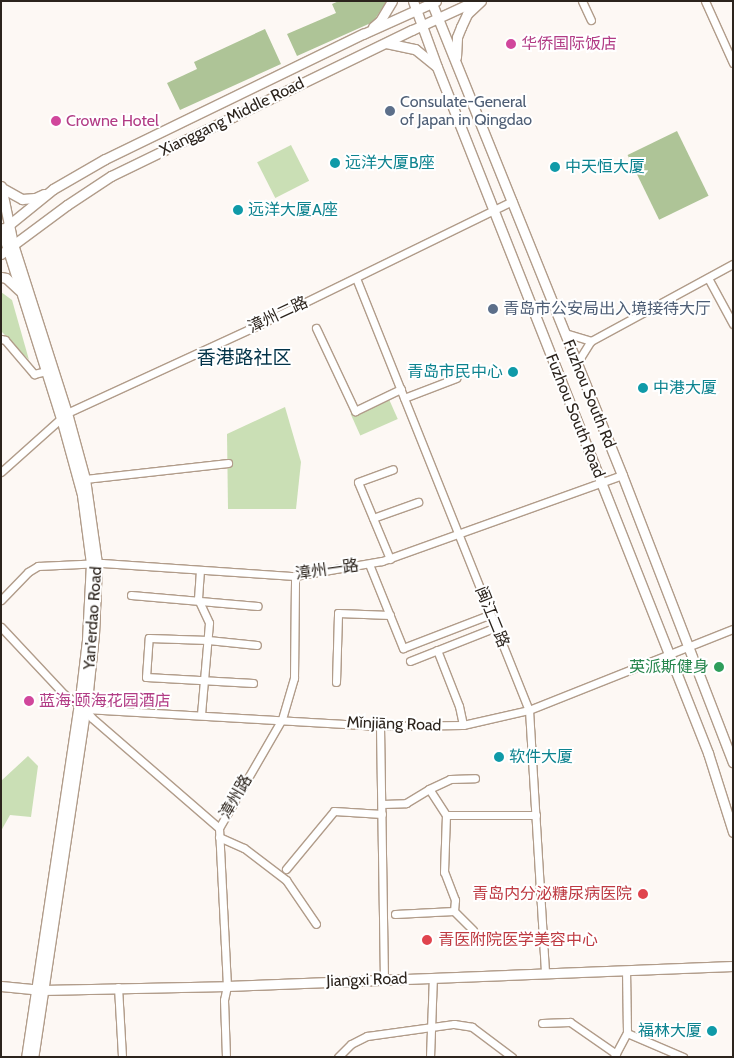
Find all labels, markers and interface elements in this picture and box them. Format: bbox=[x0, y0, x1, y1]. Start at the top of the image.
place label: 华侨国际饭店 bbox=[521, 34, 617, 54]
marker: 华侨国际饭店 bbox=[505, 38, 517, 50]
street label: Xianggang Middle Road bbox=[157, 74, 307, 160]
place label: Consulate-General of Japan in Qingdao bbox=[400, 92, 532, 130]
marker: Consulate-General of Japan in Qingdao bbox=[384, 105, 396, 117]
place label: Crowne Hotel bbox=[66, 111, 159, 131]
marker: Crowne Hotel bbox=[50, 115, 62, 127]
place label: 远洋大厦B座 bbox=[345, 153, 435, 173]
marker: 远洋大厦B座 bbox=[329, 157, 341, 169]
place label: 中天恒大厦 bbox=[565, 157, 645, 177]
marker: 中天恒大厦 bbox=[549, 161, 561, 173]
place label: 远洋大厦A座 bbox=[248, 200, 338, 220]
marker: 远洋大厦A座 bbox=[232, 204, 244, 216]
street label: 漳州二路 bbox=[245, 293, 311, 337]
place label: 青岛市公安局出入境接待大厅 bbox=[503, 299, 711, 319]
marker: 青岛市公安局出入境接待大厅 bbox=[487, 303, 499, 315]
street label: Fuzhou South Rd bbox=[558, 337, 620, 451]
district label: 香港路社区 bbox=[197, 347, 291, 369]
street label: Fuzhou South Road bbox=[541, 351, 609, 481]
place label: 青岛市民中心 bbox=[407, 362, 503, 382]
marker: 青岛市民中心 bbox=[507, 366, 519, 378]
place label: 中港大厦 bbox=[653, 378, 717, 398]
marker: 中港大厦 bbox=[637, 382, 649, 394]
street label: 漳州一路 bbox=[294, 556, 360, 584]
street label: Yan'erdao Road bbox=[80, 566, 106, 670]
street label: 闽江二路 bbox=[471, 584, 513, 650]
place label: 英派斯健身 bbox=[629, 657, 709, 677]
marker: 英派斯健身 bbox=[713, 661, 725, 673]
place label: 蓝海·颐海花园酒店 bbox=[39, 691, 171, 711]
marker: 蓝海·颐海花园酒店 bbox=[23, 695, 35, 707]
street label: Mǐnjiāng Road bbox=[346, 713, 442, 735]
place label: 软件大厦 bbox=[509, 747, 573, 767]
marker: 软件大厦 bbox=[493, 751, 505, 763]
street label: 漳州路 bbox=[216, 771, 256, 823]
place label: 青岛内分泌糖尿病医院 bbox=[472, 884, 632, 904]
marker: 青岛内分泌糖尿病医院 bbox=[636, 887, 650, 901]
place label: 青医附院医学美容中心 bbox=[438, 930, 598, 950]
marker: 青医附院医学美容中心 bbox=[420, 933, 434, 947]
street label: Jiangxi Road bbox=[326, 969, 408, 991]
place label: 福林大厦 bbox=[638, 1021, 702, 1041]
marker: 福林大厦 bbox=[706, 1025, 718, 1037]

